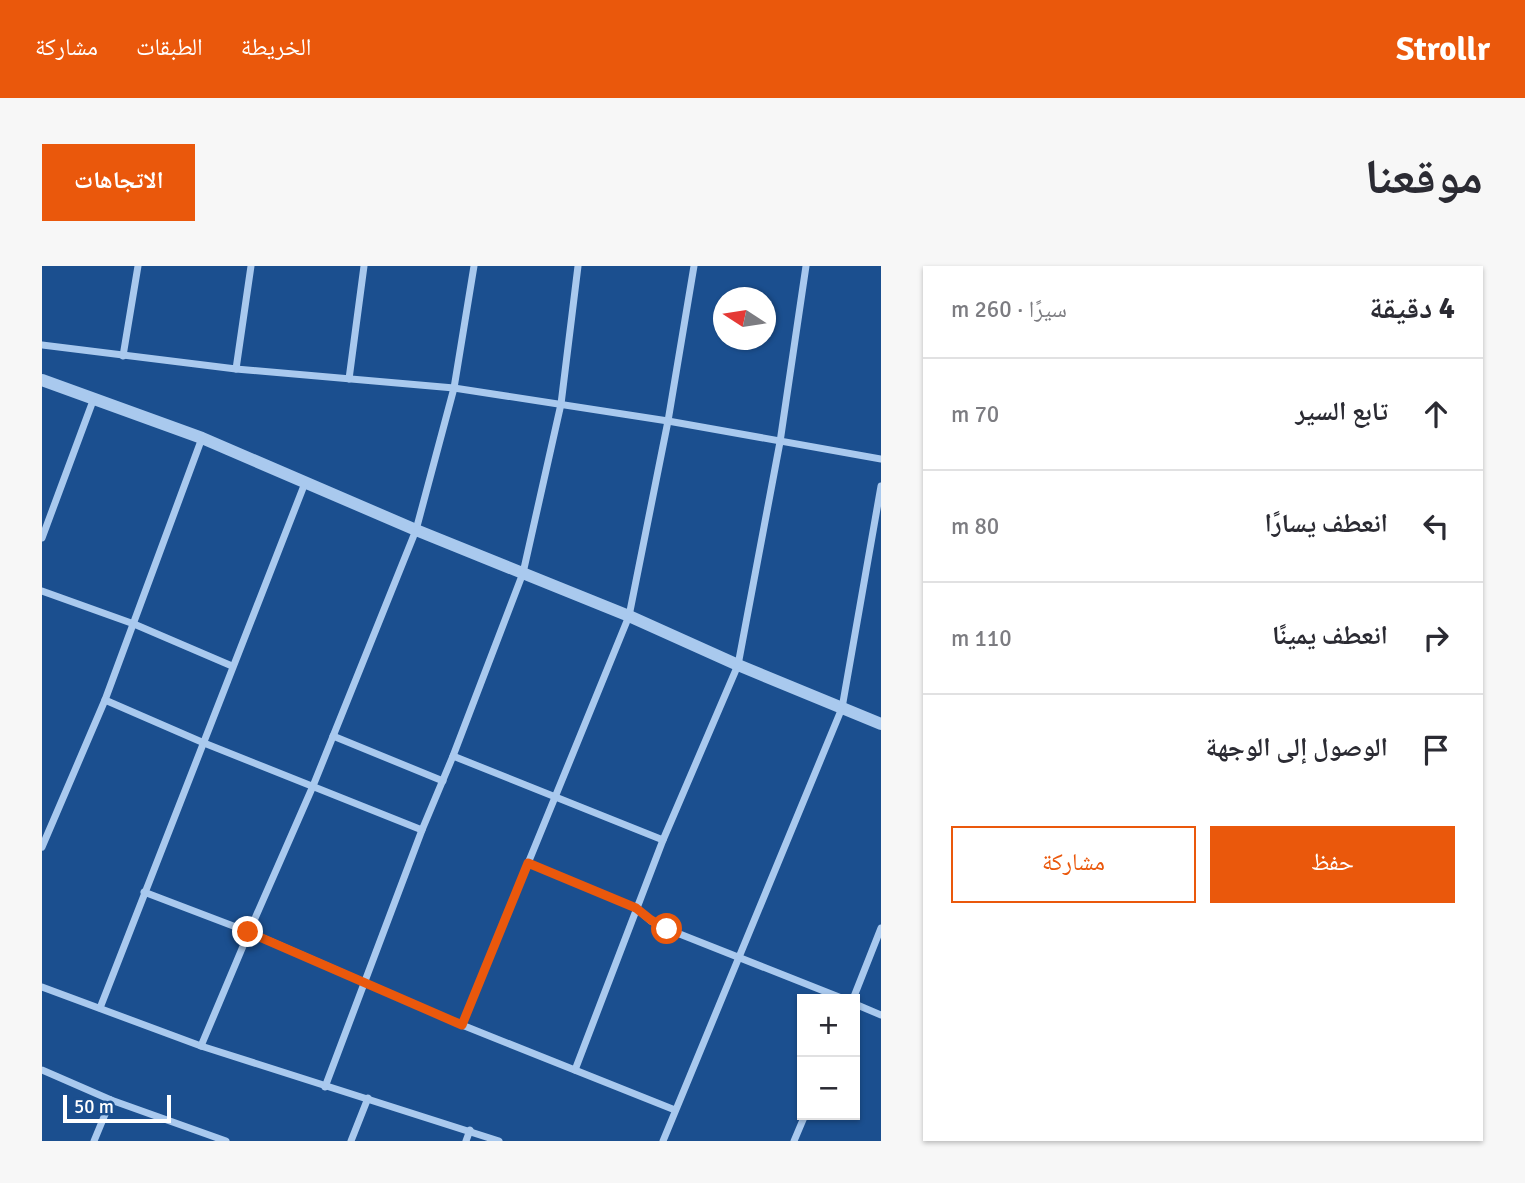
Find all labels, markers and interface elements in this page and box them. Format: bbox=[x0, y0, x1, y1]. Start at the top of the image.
text: Strollr bbox=[1396, 29, 1490, 70]
text: مشاركة bbox=[35, 32, 98, 62]
text: الطبقات bbox=[136, 32, 203, 62]
text: الخريطة bbox=[241, 32, 311, 62]
button: الاتجاهات bbox=[42, 144, 195, 221]
text: موقعنا bbox=[1365, 147, 1483, 207]
north arrow bbox=[713, 287, 776, 350]
text: 4 دقيقة bbox=[1369, 290, 1455, 327]
text: سيرًا · 260 m bbox=[951, 295, 1067, 324]
icon: ahead bbox=[1417, 395, 1455, 433]
text: تابع السير bbox=[1296, 396, 1388, 428]
text: 70 m bbox=[951, 400, 999, 429]
icon: left bbox=[1417, 507, 1455, 545]
text: انعطف يسارًا bbox=[1264, 508, 1388, 540]
text: 80 m bbox=[951, 512, 999, 541]
icon: right bbox=[1417, 619, 1455, 657]
text: انعطف يمينًا bbox=[1272, 620, 1388, 652]
text: 110 m bbox=[951, 624, 1012, 653]
icon: arrive bbox=[1417, 731, 1455, 769]
text: الوصول إلى الوجهة bbox=[1206, 732, 1388, 764]
button: مشاركة bbox=[951, 826, 1196, 903]
button: حفظ bbox=[1210, 826, 1455, 903]
route start bbox=[651, 913, 682, 944]
route end bbox=[232, 916, 263, 947]
map controls bbox=[797, 994, 860, 1120]
button: + bbox=[797, 994, 860, 1057]
button: − bbox=[797, 1057, 860, 1120]
scale bar bbox=[63, 1092, 172, 1124]
text: 50 m bbox=[74, 1095, 114, 1119]

